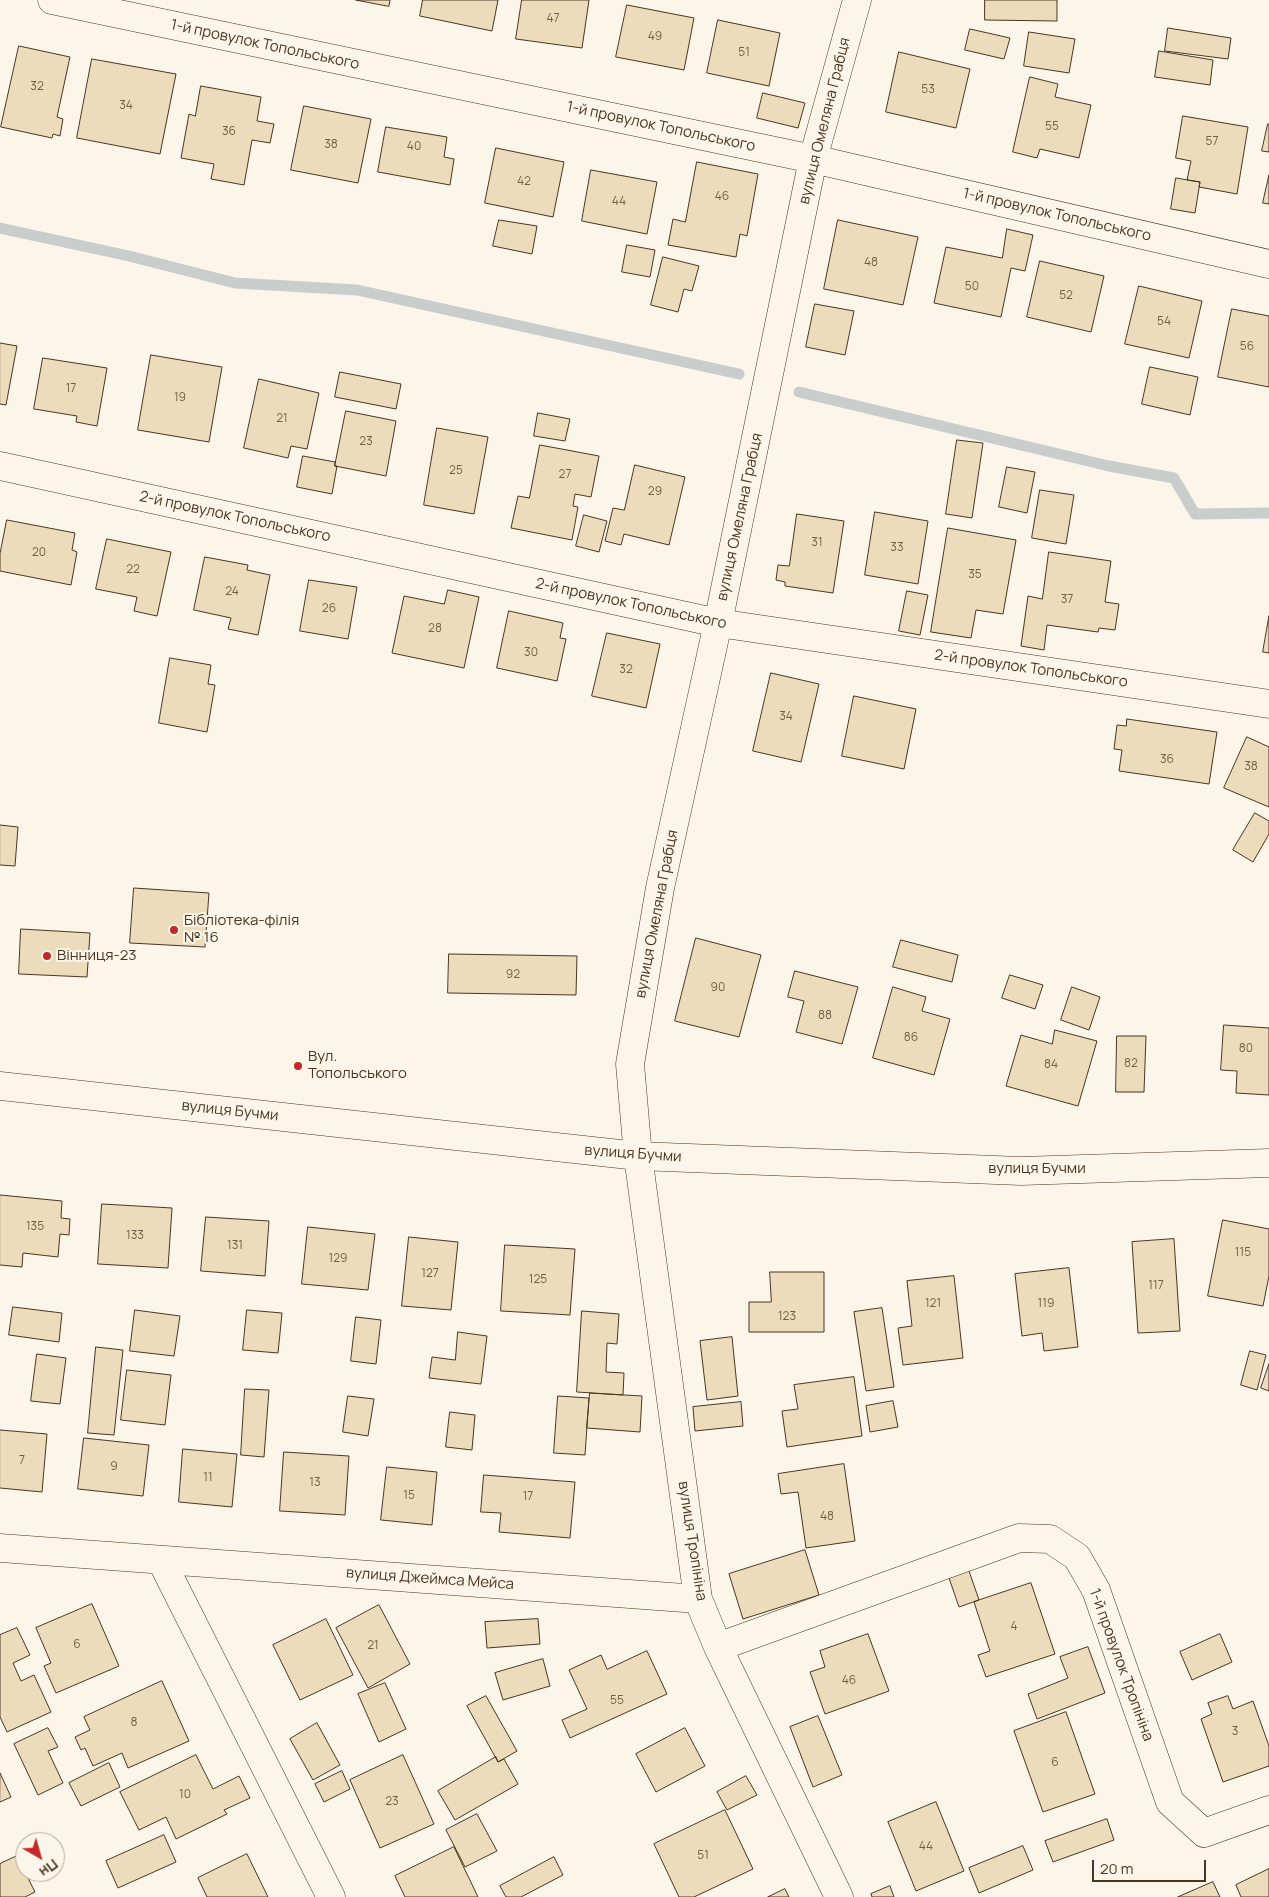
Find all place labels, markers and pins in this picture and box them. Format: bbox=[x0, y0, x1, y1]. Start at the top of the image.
place label: Бібліотека-філія № 16 bbox=[184, 912, 299, 947]
marker: Бібліотека-філія № 16 bbox=[168, 924, 180, 936]
place label: Вінниця-23 bbox=[57, 947, 137, 965]
marker: Вінниця-23 bbox=[41, 950, 53, 962]
place label: Вул. Топольського bbox=[308, 1048, 407, 1083]
marker: Вул. Топольського bbox=[292, 1060, 304, 1072]

